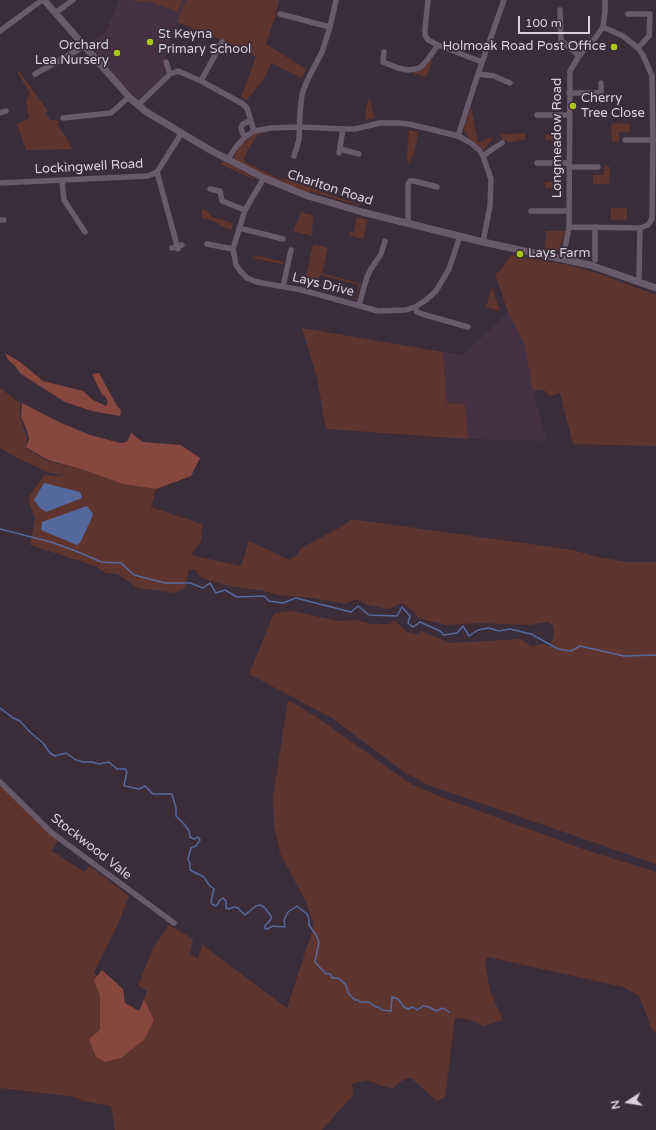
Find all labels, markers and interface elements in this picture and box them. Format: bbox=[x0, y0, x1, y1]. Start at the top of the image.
scale bar bbox=[520, 8, 592, 34]
text: 100 m bbox=[525, 16, 562, 30]
place label: St Keyna Primary School bbox=[158, 27, 251, 58]
marker: St Keyna Primary School bbox=[145, 37, 155, 47]
place label: Orchard Lea Nursery bbox=[35, 38, 109, 69]
place label: Holmoak Road Post Office bbox=[442, 39, 606, 55]
marker: Holmoak Road Post Office bbox=[609, 42, 619, 52]
marker: Orchard Lea Nursery bbox=[112, 48, 122, 58]
street label: Longmeadow Road bbox=[550, 78, 566, 198]
place label: Cherry Tree Close bbox=[581, 91, 645, 122]
marker: Cherry Tree Close bbox=[568, 101, 578, 111]
street label: Lockingwell Road bbox=[34, 156, 144, 178]
street label: Charlton Road bbox=[285, 167, 375, 209]
place label: Lays Farm bbox=[528, 246, 590, 262]
marker: Lays Farm bbox=[515, 249, 525, 259]
street label: Lays Drive bbox=[290, 270, 356, 300]
street label: Stockwood Vale bbox=[47, 811, 135, 883]
north arrow bbox=[608, 1082, 648, 1122]
text: N bbox=[608, 1099, 623, 1110]

